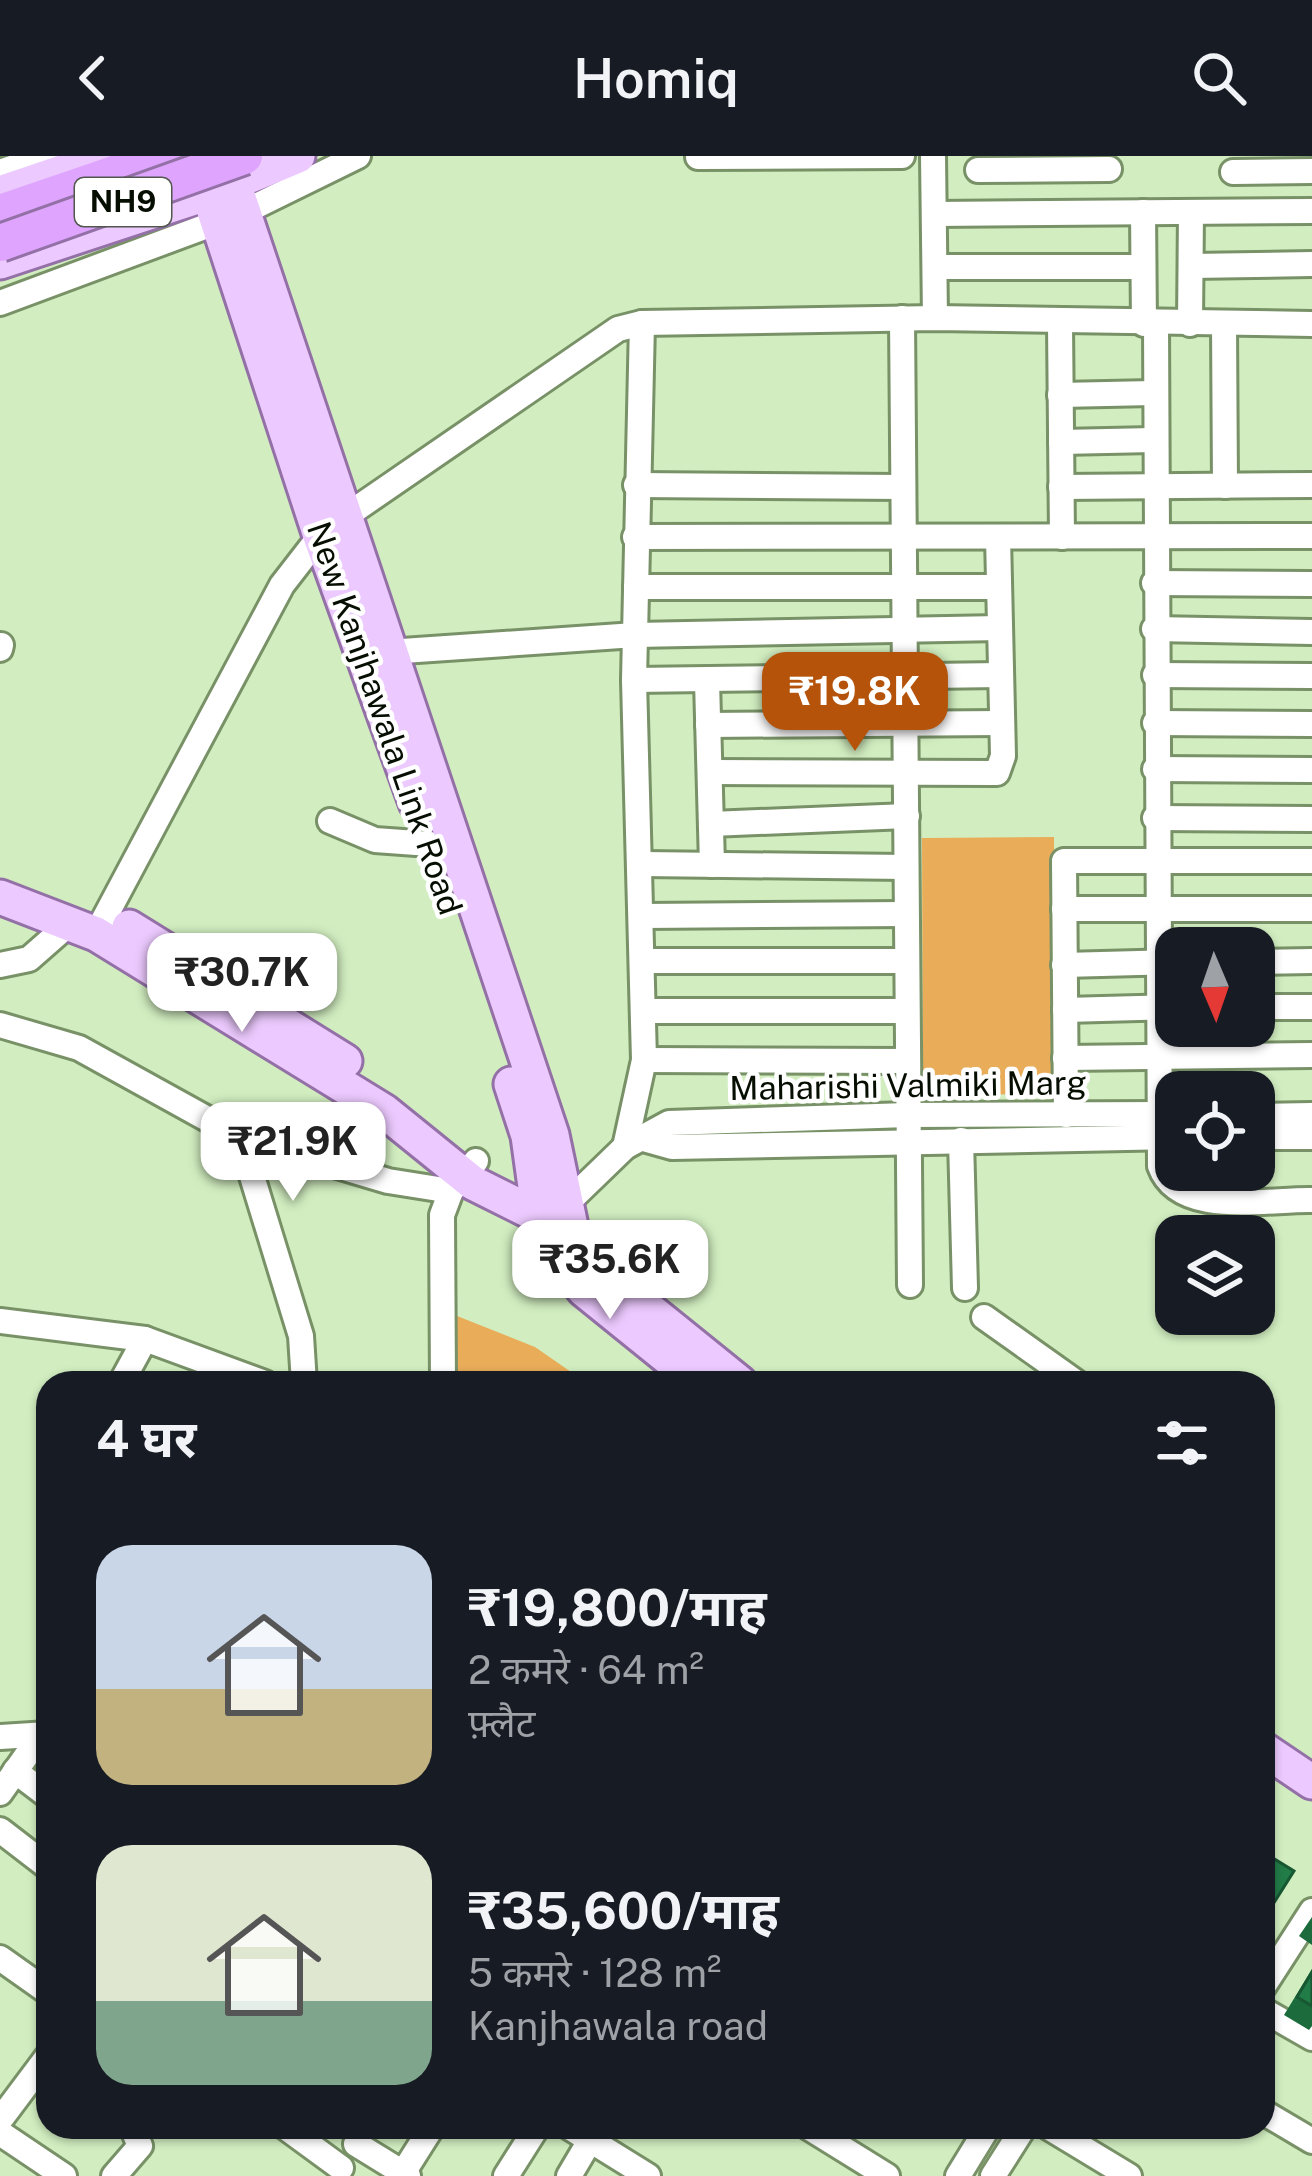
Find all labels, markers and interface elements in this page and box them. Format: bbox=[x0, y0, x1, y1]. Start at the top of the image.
icon: back bbox=[60, 45, 126, 111]
icon: search bbox=[1186, 45, 1252, 111]
text: Homiq bbox=[573, 47, 739, 110]
road number: NH9 bbox=[75, 178, 171, 226]
street label: New Kanjhawala Link Road bbox=[300, 517, 470, 919]
pin: ₹19.8K bbox=[757, 652, 953, 754]
text: ₹19.8K bbox=[789, 668, 921, 714]
north arrow bbox=[1155, 927, 1275, 1047]
map controls bbox=[1155, 927, 1275, 1335]
pin: ₹30.7K bbox=[144, 933, 340, 1035]
text: ₹30.7K bbox=[174, 949, 310, 995]
street label: Maharishi Valmiki Marg bbox=[729, 1063, 1087, 1107]
button: locate bbox=[1155, 1071, 1275, 1191]
pin: ₹21.9K bbox=[195, 1102, 391, 1204]
text: ₹21.9K bbox=[228, 1118, 358, 1164]
button: layers bbox=[1155, 1215, 1275, 1335]
pin: ₹35.6K bbox=[512, 1220, 708, 1322]
text: ₹35.6K bbox=[539, 1236, 681, 1282]
text: 4 घर bbox=[96, 1409, 197, 1468]
icon: filters bbox=[1149, 1410, 1215, 1476]
text: ₹19,800/माह bbox=[468, 1578, 767, 1637]
icon: home bbox=[192, 1593, 336, 1737]
text: 2 कमरे · 64 m² bbox=[468, 1647, 704, 1693]
text: फ़्लैट bbox=[468, 1700, 535, 1746]
text: ₹35,600/माह bbox=[468, 1881, 779, 1940]
icon: home bbox=[192, 1893, 336, 2037]
text: 5 कमरे · 128 m² bbox=[468, 1950, 721, 1996]
text: Kanjhawala road bbox=[468, 2003, 768, 2049]

